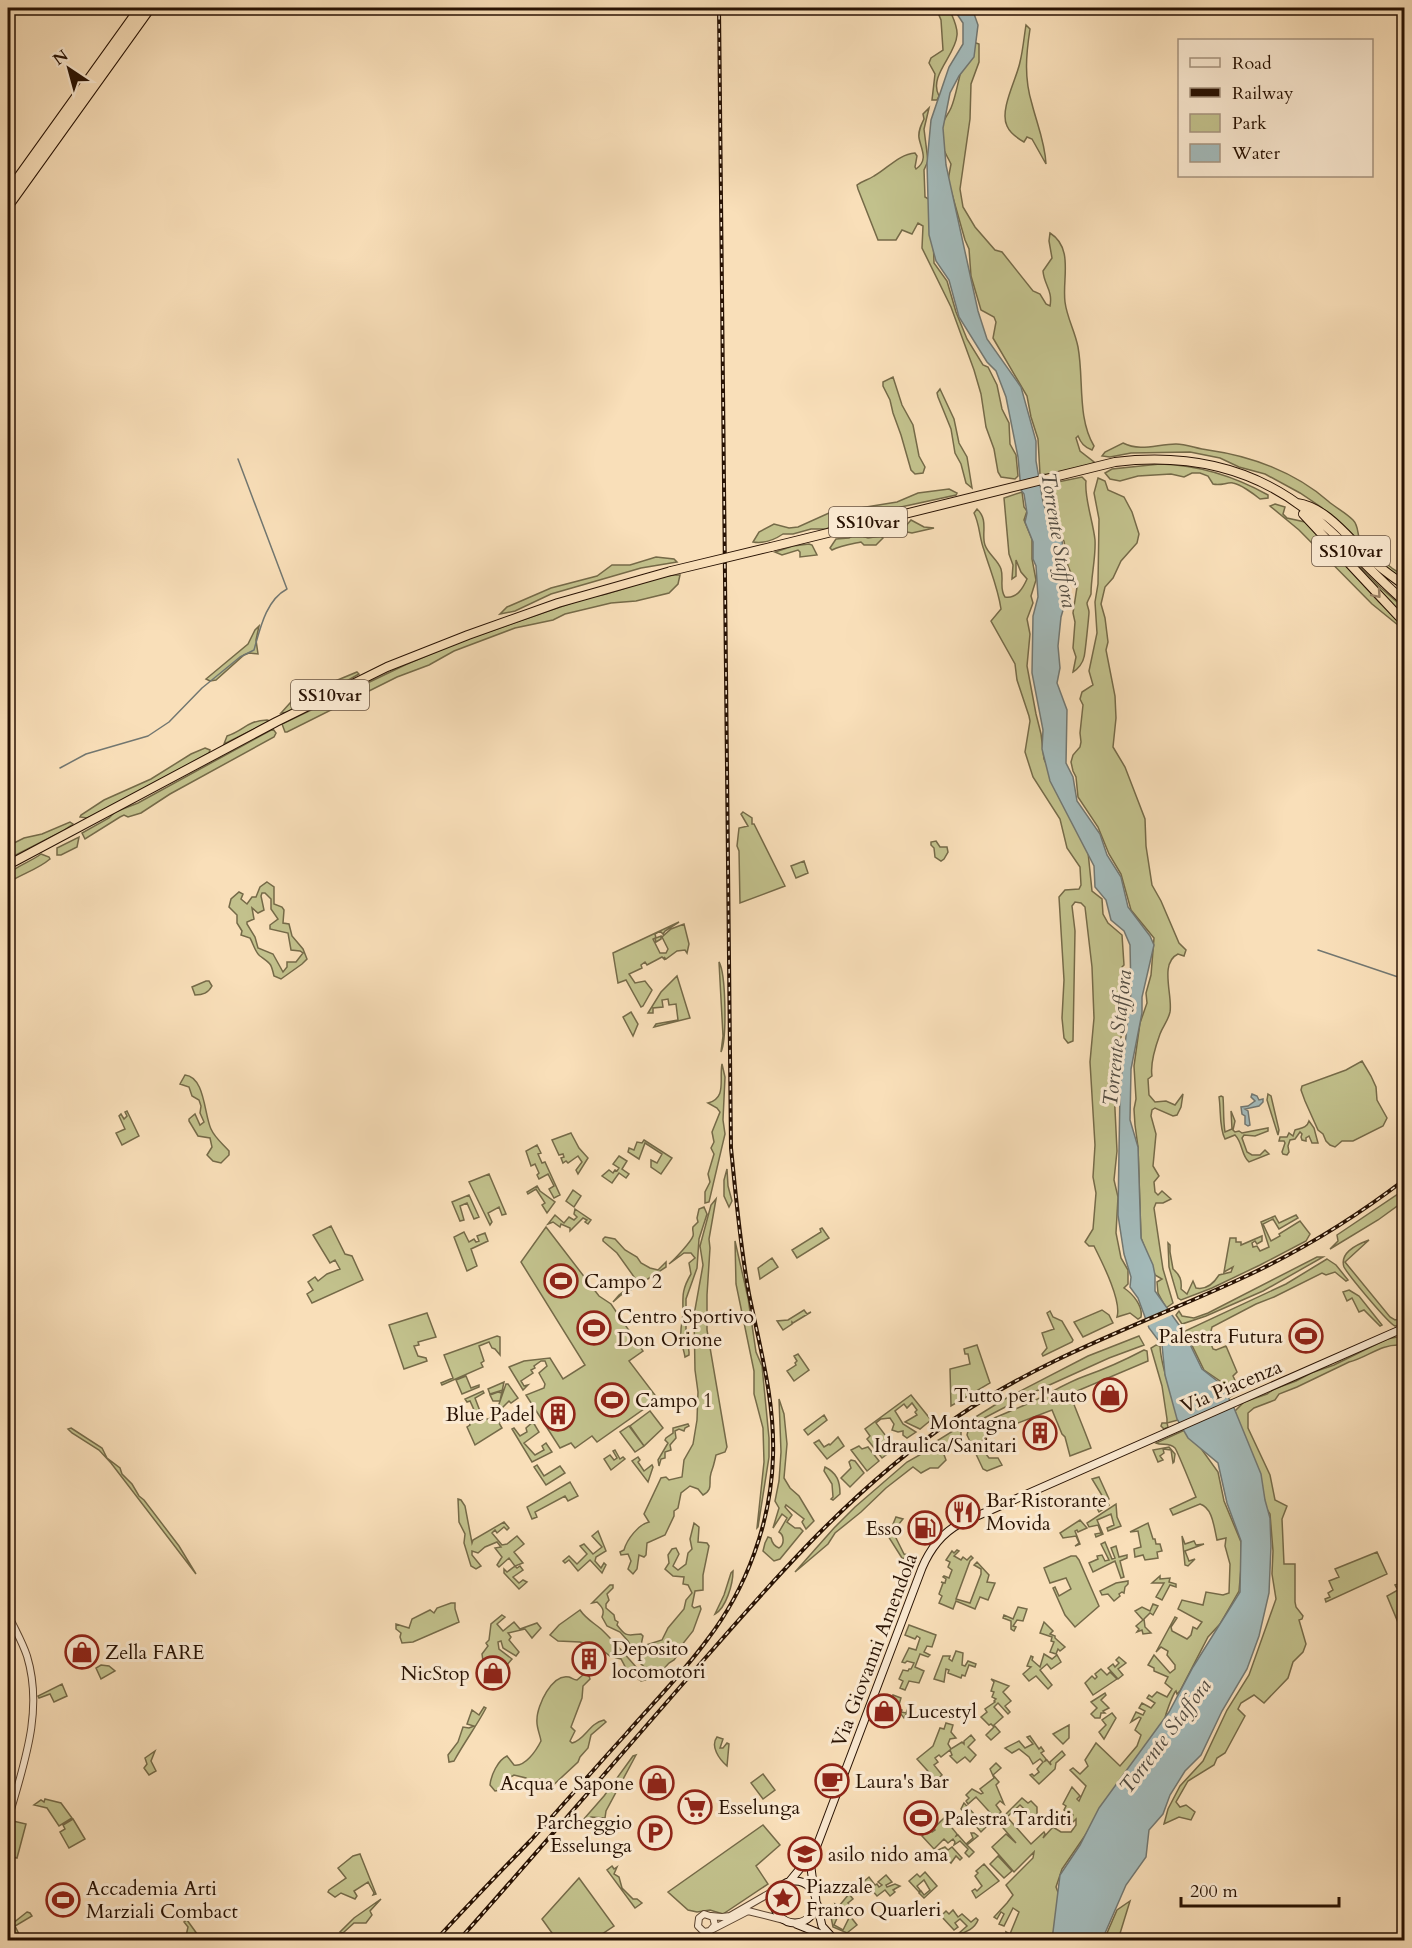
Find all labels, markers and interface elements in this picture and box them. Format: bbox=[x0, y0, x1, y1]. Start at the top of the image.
north arrow bbox=[39, 39, 99, 99]
legend bbox=[1178, 39, 1373, 177]
text: N bbox=[49, 45, 73, 71]
text: Road bbox=[1232, 51, 1272, 76]
text: Railway bbox=[1232, 81, 1294, 106]
text: Park bbox=[1232, 111, 1267, 136]
text: Water bbox=[1231, 141, 1281, 166]
water label: Torrente Staffora bbox=[1033, 470, 1084, 610]
road number: SS10var bbox=[829, 507, 907, 537]
road number: SS10var bbox=[1312, 536, 1390, 566]
one-way arrow bbox=[1370, 587, 1381, 598]
road number: SS10var bbox=[291, 680, 369, 710]
water label: Torrente Staffora bbox=[1096, 968, 1139, 1108]
sports icon: Campo 2 bbox=[543, 1263, 579, 1299]
place label: Campo 2 bbox=[584, 1268, 662, 1295]
place label: Centro Sportivo Don Orione bbox=[617, 1303, 754, 1353]
sports icon: Centro Sportivo Don Orione bbox=[576, 1310, 612, 1346]
sports icon: Palestra Futura bbox=[1288, 1318, 1324, 1354]
place label: Palestra Futura bbox=[1158, 1323, 1283, 1350]
street label: Via Piacenza bbox=[1176, 1353, 1286, 1420]
shop icon: Tutto per l'auto bbox=[1092, 1377, 1128, 1413]
sports icon: Campo 1 bbox=[594, 1382, 630, 1418]
place label: Tutto per l'auto bbox=[954, 1382, 1087, 1409]
place label: Campo 1 bbox=[635, 1387, 713, 1414]
building icon: Blue Padel bbox=[540, 1396, 576, 1432]
place label: Blue Padel bbox=[446, 1401, 535, 1428]
place label: Montagna Idraulica/Sanitari bbox=[874, 1409, 1017, 1459]
building icon: Montagna Idraulica/Sanitari bbox=[1022, 1415, 1058, 1451]
place label: Bar Ristorante Movida bbox=[986, 1487, 1107, 1537]
restaurant icon: Bar Ristorante Movida bbox=[945, 1494, 981, 1530]
fuel station icon: Esso bbox=[907, 1510, 943, 1546]
place label: Esso bbox=[865, 1515, 902, 1542]
street label: Via Giovanni Amendola bbox=[825, 1549, 924, 1751]
shop icon: Zella FARE bbox=[64, 1634, 100, 1670]
place label: Deposito locomotori bbox=[612, 1635, 706, 1685]
place label: Zella FARE bbox=[105, 1639, 204, 1666]
building icon: Deposito locomotori bbox=[571, 1641, 607, 1677]
shop icon: NicStop bbox=[475, 1655, 511, 1691]
place label: NicStop bbox=[400, 1660, 470, 1687]
water label: Torrente Staffora bbox=[1113, 1673, 1218, 1800]
shop icon: Lucestyl bbox=[866, 1693, 902, 1729]
place label: Lucestyl bbox=[907, 1698, 977, 1725]
cafe icon: Laura's Bar bbox=[814, 1763, 850, 1799]
shop icon: Acqua e Sapone bbox=[639, 1765, 675, 1801]
place label: Laura's Bar bbox=[855, 1768, 949, 1795]
place label: Acqua e Sapone bbox=[500, 1770, 634, 1797]
supermarket icon: Esselunga bbox=[677, 1789, 713, 1825]
place label: Esselunga bbox=[718, 1794, 800, 1821]
sports icon: Palestra Tarditi bbox=[903, 1800, 939, 1836]
place label: Palestra Tarditi bbox=[944, 1805, 1072, 1832]
place label: Parcheggio Esselunga bbox=[536, 1809, 632, 1859]
parking icon: Parcheggio Esselunga bbox=[637, 1815, 673, 1851]
school or university icon: asilo nido ama bbox=[787, 1836, 823, 1872]
place label: asilo nido ama bbox=[828, 1841, 949, 1868]
scale bar bbox=[1181, 1870, 1338, 1908]
place label: Piazzale Franco Quarleri bbox=[806, 1873, 942, 1923]
place label: Accademia Arti Marziali Combact bbox=[86, 1875, 239, 1925]
text: 200 m bbox=[1190, 1879, 1238, 1904]
place icon: Piazzale Franco Quarleri bbox=[765, 1880, 801, 1916]
sports icon: Accademia Arti Marziali Combact bbox=[45, 1882, 81, 1918]

